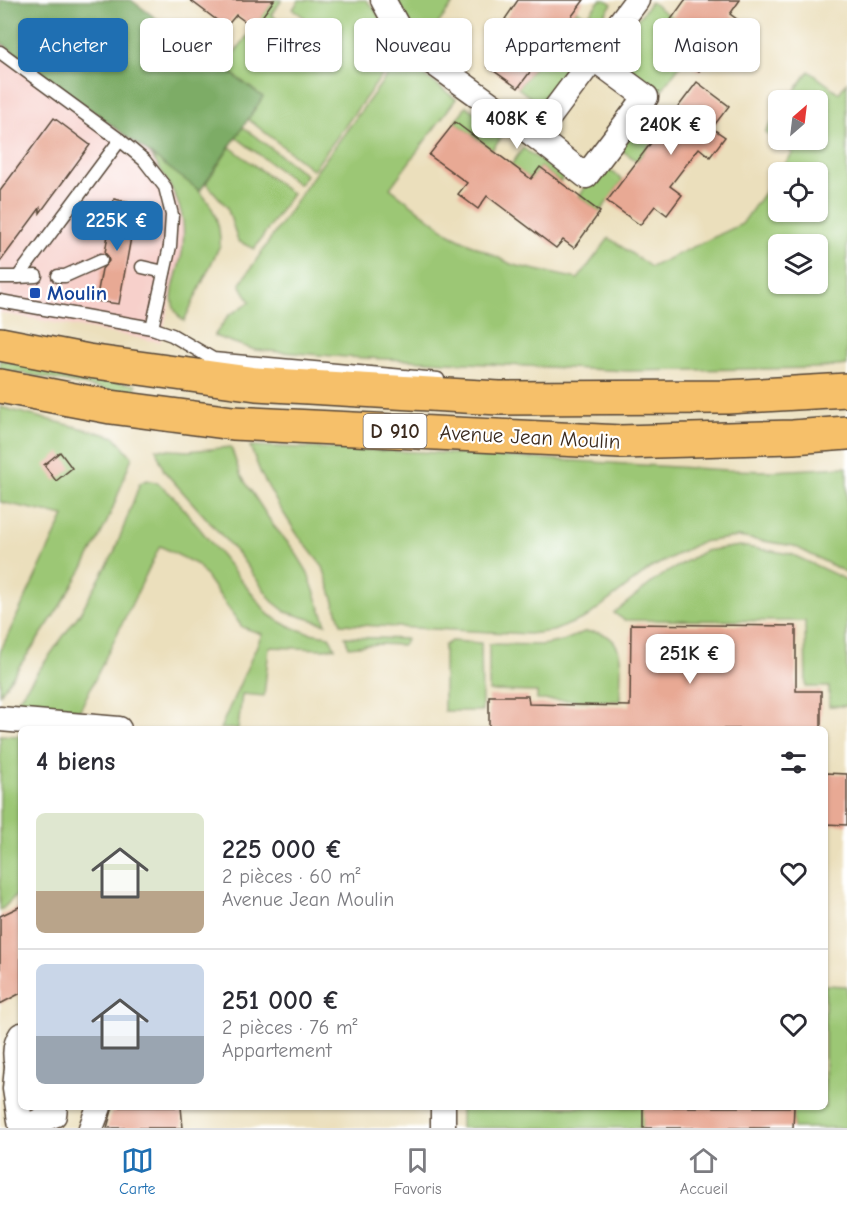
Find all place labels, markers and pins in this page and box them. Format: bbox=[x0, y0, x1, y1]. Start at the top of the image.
pin: 408K € bbox=[468, 99, 566, 150]
pin: 240K € bbox=[622, 105, 720, 156]
pin: 225K € bbox=[68, 201, 166, 252]
place label: Moulin bbox=[47, 281, 107, 305]
marker: Moulin bbox=[28, 286, 42, 300]
pin: 251K € bbox=[641, 634, 739, 685]

